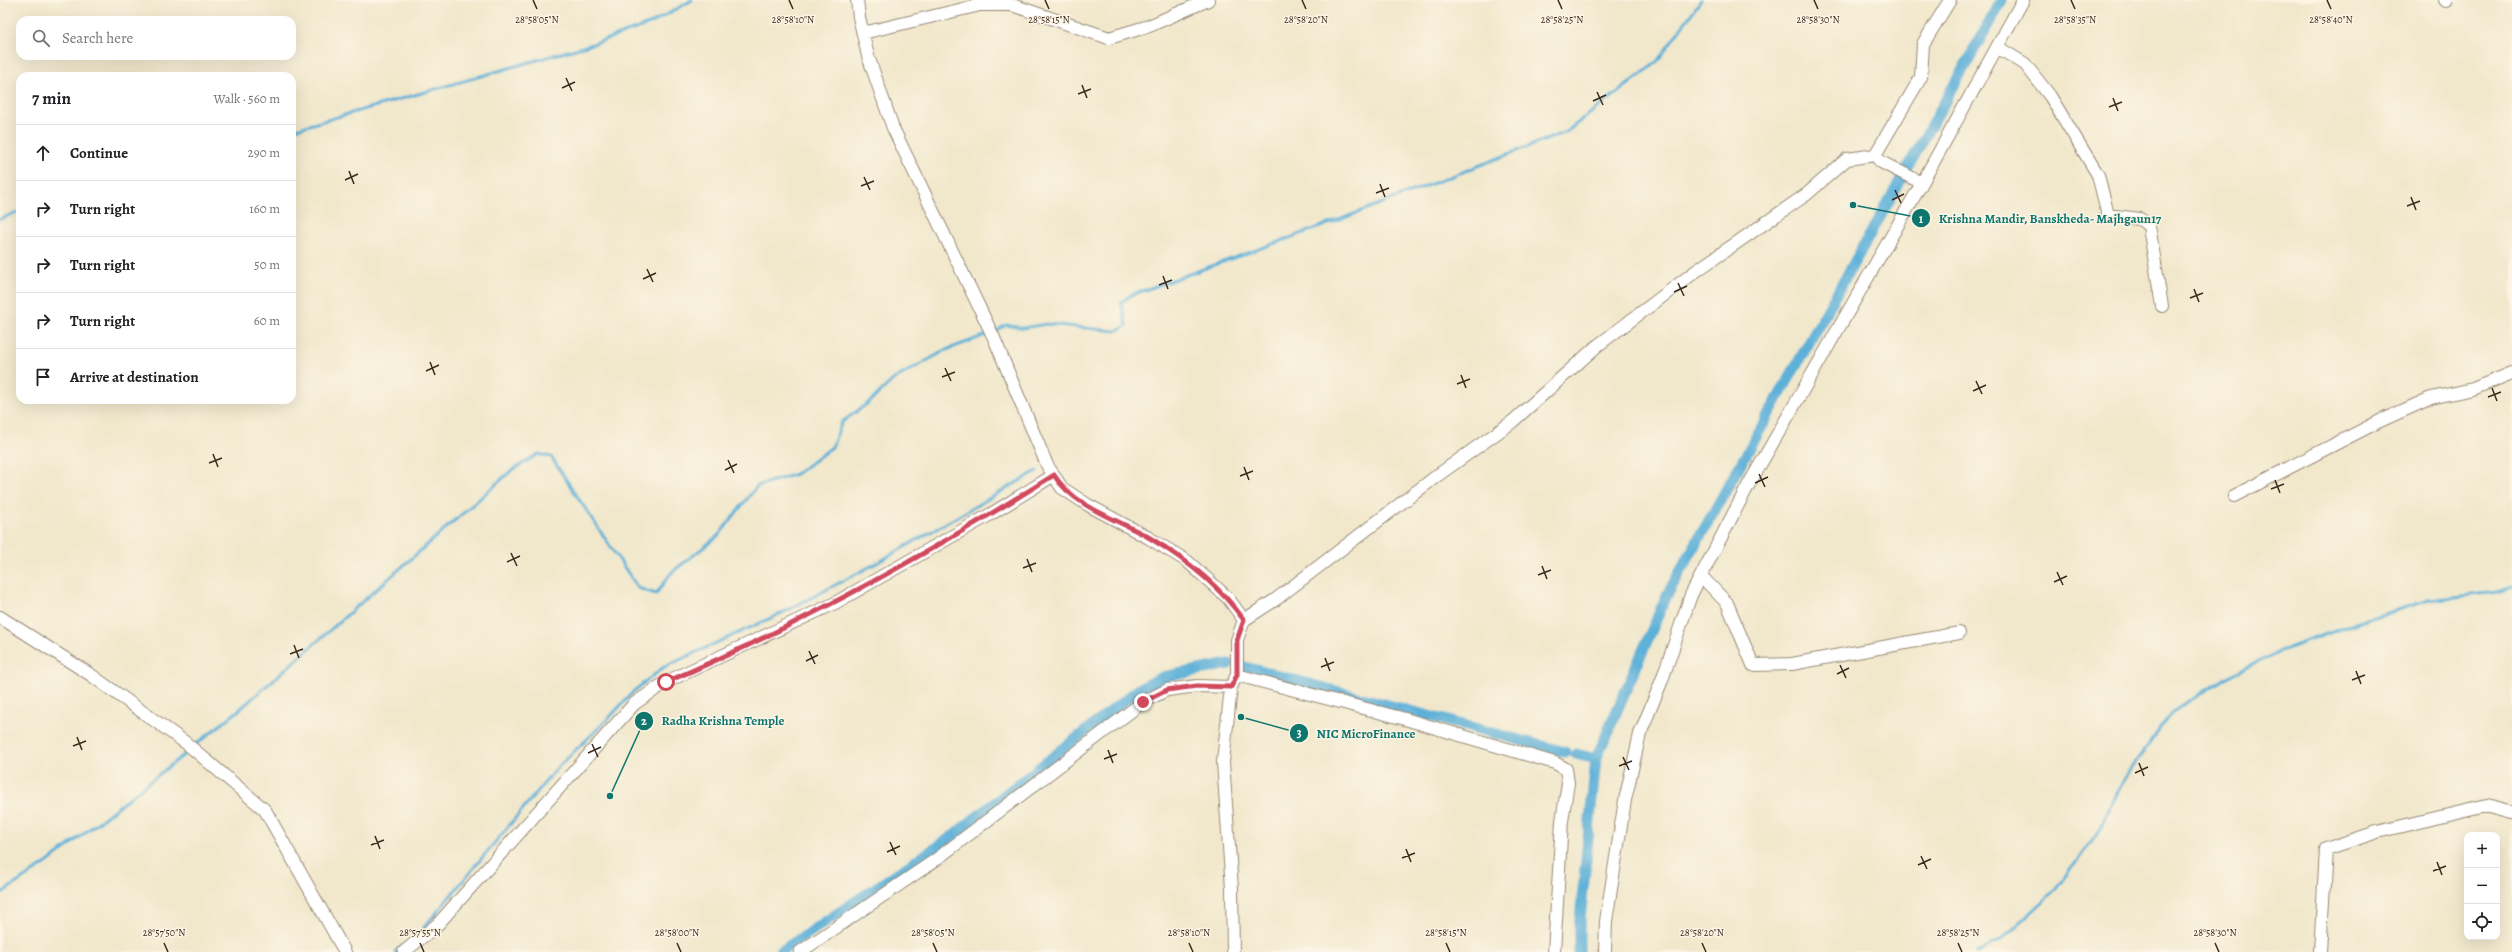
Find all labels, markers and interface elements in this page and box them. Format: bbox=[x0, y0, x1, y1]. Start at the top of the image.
text: 28°58'05"N bbox=[515, 13, 559, 26]
text: 28°58'10"N bbox=[772, 13, 814, 26]
text: 28°58'15"N bbox=[1028, 13, 1070, 26]
text: 28°58'20"N bbox=[1284, 13, 1328, 26]
text: 28°58'25"N bbox=[1541, 13, 1583, 26]
text: 28°58'30"N bbox=[1796, 13, 1840, 26]
text: 28°58'35"N bbox=[2054, 13, 2096, 26]
text: 28°58'40"N bbox=[2309, 13, 2353, 26]
search box bbox=[16, 16, 296, 60]
icon: search bbox=[30, 27, 52, 49]
text: Search here bbox=[62, 28, 133, 48]
text: 7 min bbox=[32, 87, 71, 110]
text: Walk · 560 m bbox=[214, 90, 280, 107]
icon: ahead bbox=[32, 142, 54, 164]
text: Continue bbox=[70, 143, 128, 163]
text: 290 m bbox=[248, 144, 280, 161]
icon: right bbox=[32, 198, 54, 220]
text: Turn right bbox=[70, 199, 135, 219]
text: 160 m bbox=[249, 200, 280, 217]
callout: Krishna Mandir, Banskheda- Majhgaun17 bbox=[1911, 206, 2170, 231]
text: Krishna Mandir, Banskheda- Majhgaun17 bbox=[1939, 210, 2162, 227]
text: 1 bbox=[1919, 211, 1924, 227]
icon: right bbox=[32, 254, 54, 276]
text: Turn right bbox=[70, 255, 135, 275]
text: 50 m bbox=[254, 256, 280, 273]
icon: right bbox=[32, 310, 54, 332]
text: Turn right bbox=[70, 311, 135, 331]
text: 60 m bbox=[254, 312, 280, 329]
icon: arrive bbox=[32, 366, 54, 388]
text: Arrive at destination bbox=[70, 367, 199, 387]
route start bbox=[657, 673, 675, 691]
route end bbox=[1134, 693, 1152, 711]
callout: Radha Krishna Temple bbox=[634, 708, 793, 733]
text: Radha Krishna Temple bbox=[662, 712, 784, 729]
text: 2 bbox=[641, 713, 647, 729]
callout: NIC MicroFinance bbox=[1289, 721, 1424, 746]
text: 3 bbox=[1296, 725, 1302, 741]
text: NIC MicroFinance bbox=[1316, 725, 1416, 742]
map controls bbox=[2464, 832, 2500, 940]
button: + bbox=[2464, 832, 2500, 868]
button: − bbox=[2464, 868, 2500, 904]
button: locate bbox=[2464, 904, 2500, 940]
text: 28°57'50"N bbox=[143, 926, 185, 939]
text: 28°57'55"N bbox=[399, 926, 441, 939]
text: 28°58'00"N bbox=[655, 926, 699, 939]
text: 28°58'05"N bbox=[911, 926, 955, 939]
text: 28°58'10"N bbox=[1168, 926, 1210, 939]
text: 28°58'15"N bbox=[1425, 926, 1467, 939]
text: 28°58'20"N bbox=[1680, 926, 1724, 939]
text: 28°58'25"N bbox=[1937, 926, 1979, 939]
text: 28°58'30"N bbox=[2193, 926, 2237, 939]

